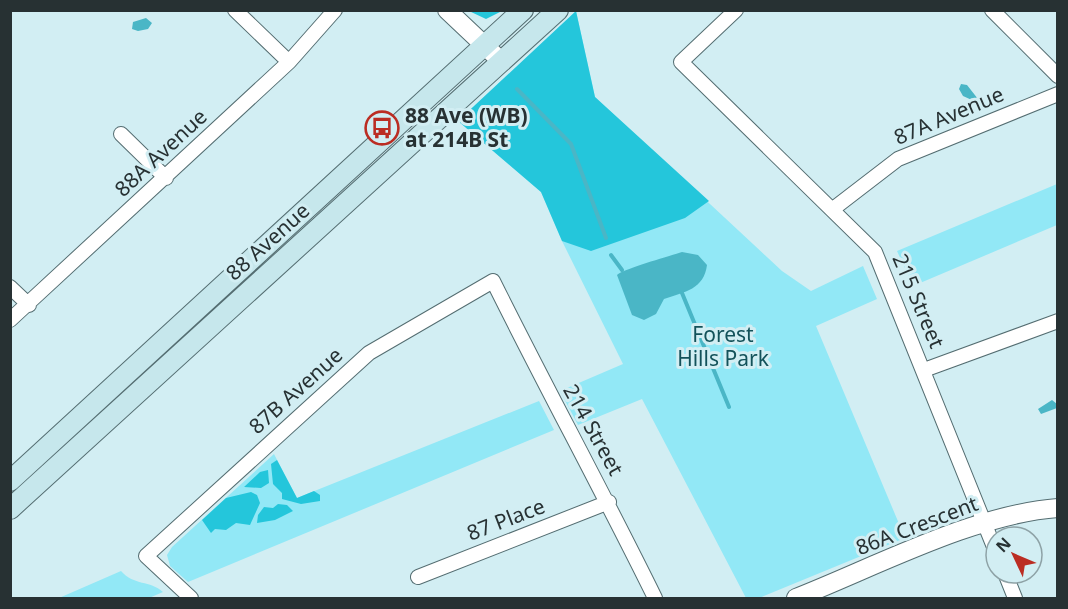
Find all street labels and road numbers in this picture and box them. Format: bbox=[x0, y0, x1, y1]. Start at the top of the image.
street label: 87A Avenue bbox=[889, 79, 1008, 151]
street label: 88A Avenue bbox=[108, 102, 213, 202]
street label: 88 Avenue bbox=[220, 196, 315, 286]
street label: 215 Street bbox=[886, 249, 952, 353]
street label: 87B Avenue bbox=[243, 341, 348, 440]
street label: 214 Street bbox=[557, 379, 631, 480]
street label: 86A Crescent bbox=[851, 489, 982, 561]
street label: 87 Place bbox=[463, 491, 549, 547]

